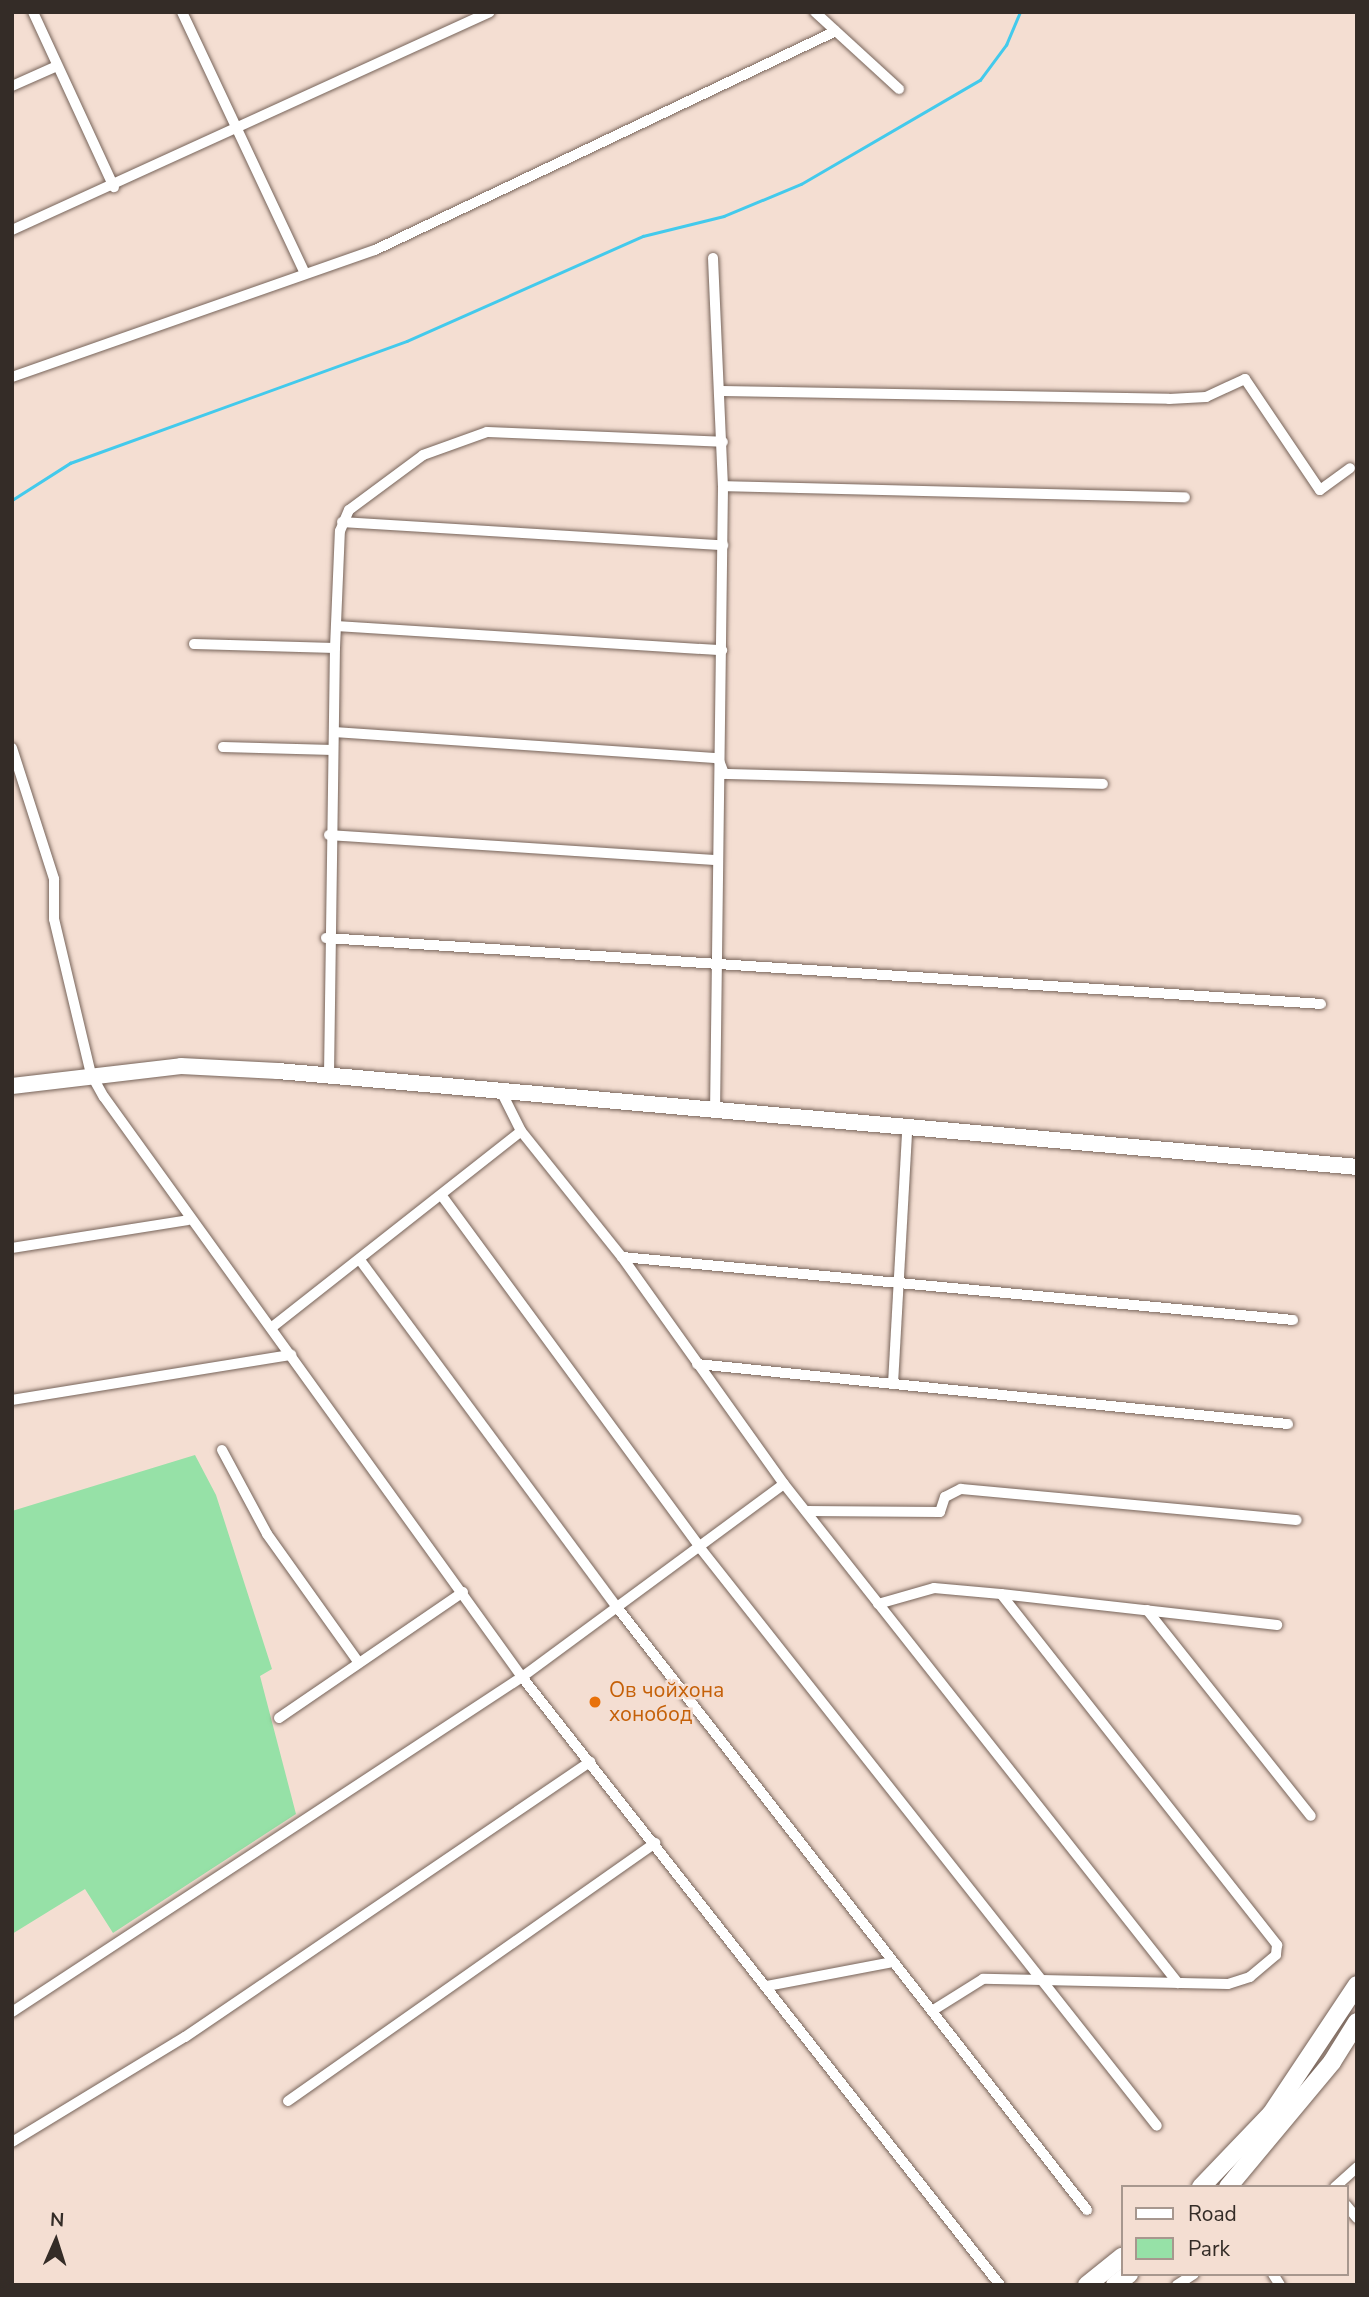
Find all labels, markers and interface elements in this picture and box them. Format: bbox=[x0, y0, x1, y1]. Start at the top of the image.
place label: Ов чойхона хонобод bbox=[609, 1677, 724, 1727]
marker: Ов чойхона хонобод bbox=[587, 1694, 603, 1710]
legend bbox=[1120, 2185, 1348, 2276]
text: Road bbox=[1188, 2200, 1237, 2228]
north arrow bbox=[21, 2206, 91, 2276]
text: N bbox=[49, 2207, 65, 2233]
text: Park bbox=[1188, 2235, 1230, 2263]

